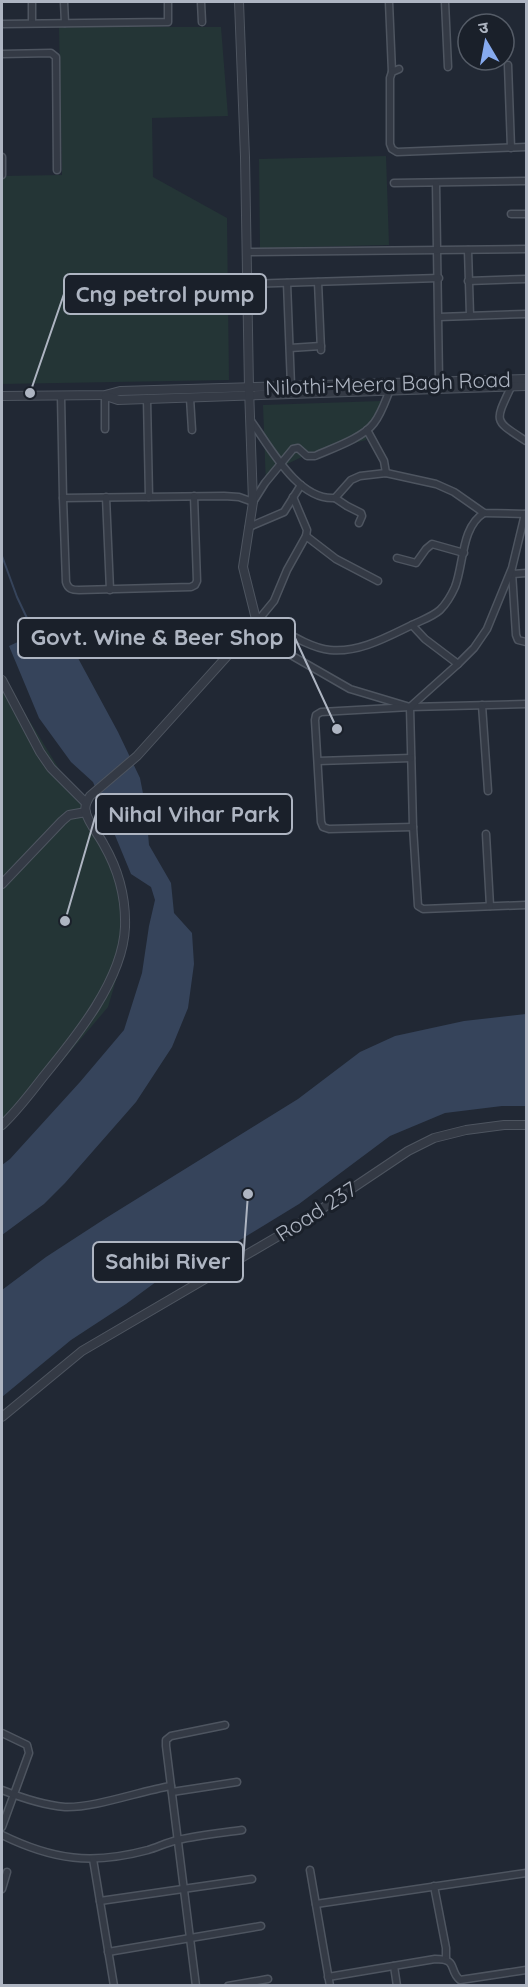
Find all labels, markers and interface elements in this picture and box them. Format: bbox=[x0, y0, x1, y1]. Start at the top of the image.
north arrow bbox=[456, 12, 516, 72]
text: उ bbox=[477, 16, 490, 38]
callout: Cng petrol pump bbox=[64, 274, 266, 314]
text: Cng petrol pump bbox=[76, 280, 254, 308]
street label: Nilothi-Meera Bagh Road bbox=[265, 366, 511, 400]
callout: Govt. Wine & Beer Shop bbox=[18, 618, 295, 658]
text: Govt. Wine & Beer Shop bbox=[31, 623, 283, 651]
callout: Nihal Vihar Park bbox=[96, 794, 292, 834]
text: Nihal Vihar Park bbox=[108, 800, 280, 828]
street label: Road 237 bbox=[271, 1175, 362, 1247]
callout: Sahibi River bbox=[93, 1242, 243, 1282]
text: Sahibi River bbox=[105, 1247, 231, 1275]

